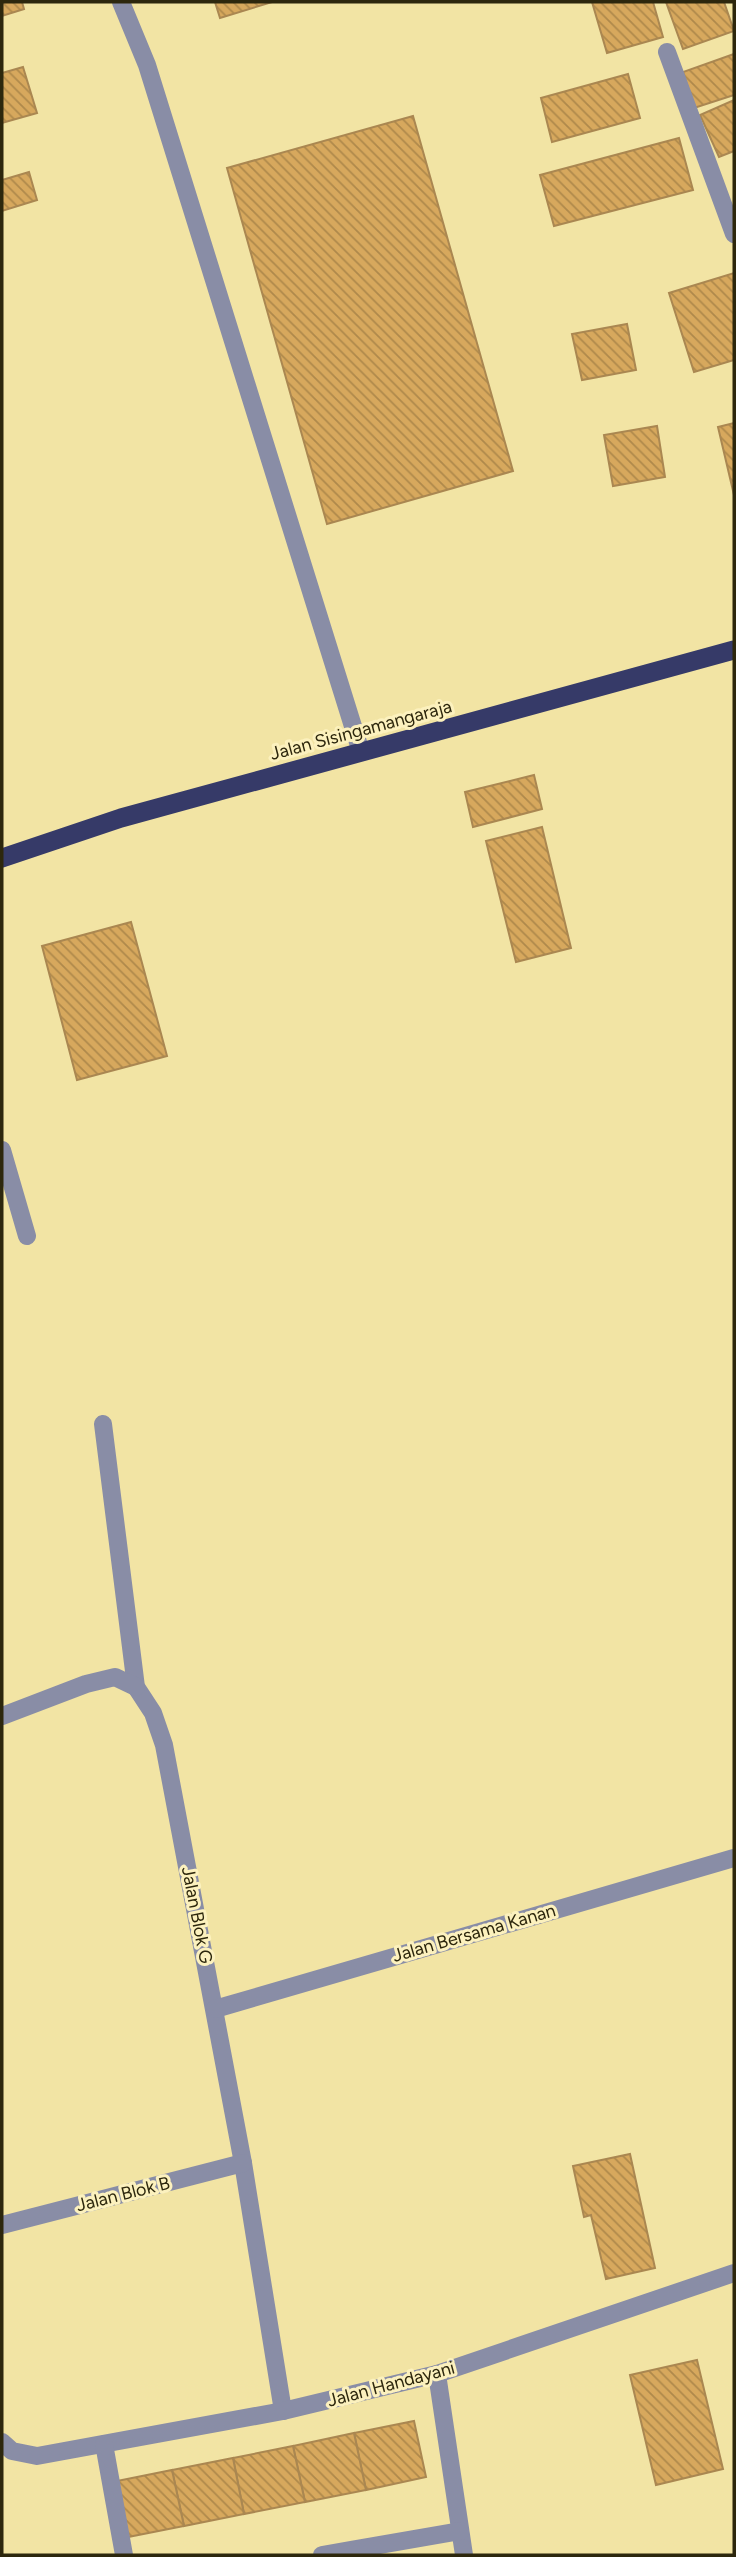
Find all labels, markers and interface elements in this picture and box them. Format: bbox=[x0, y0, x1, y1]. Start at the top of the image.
street label: Jalan Sisingamangaraja bbox=[268, 695, 454, 765]
street label: Jalan Blok G bbox=[177, 1865, 217, 1966]
street label: Jalan Bersama Kanan bbox=[390, 1899, 558, 1967]
street label: Jalan Blok B bbox=[74, 2172, 172, 2216]
street label: Jalan Handayani bbox=[325, 2356, 457, 2412]

